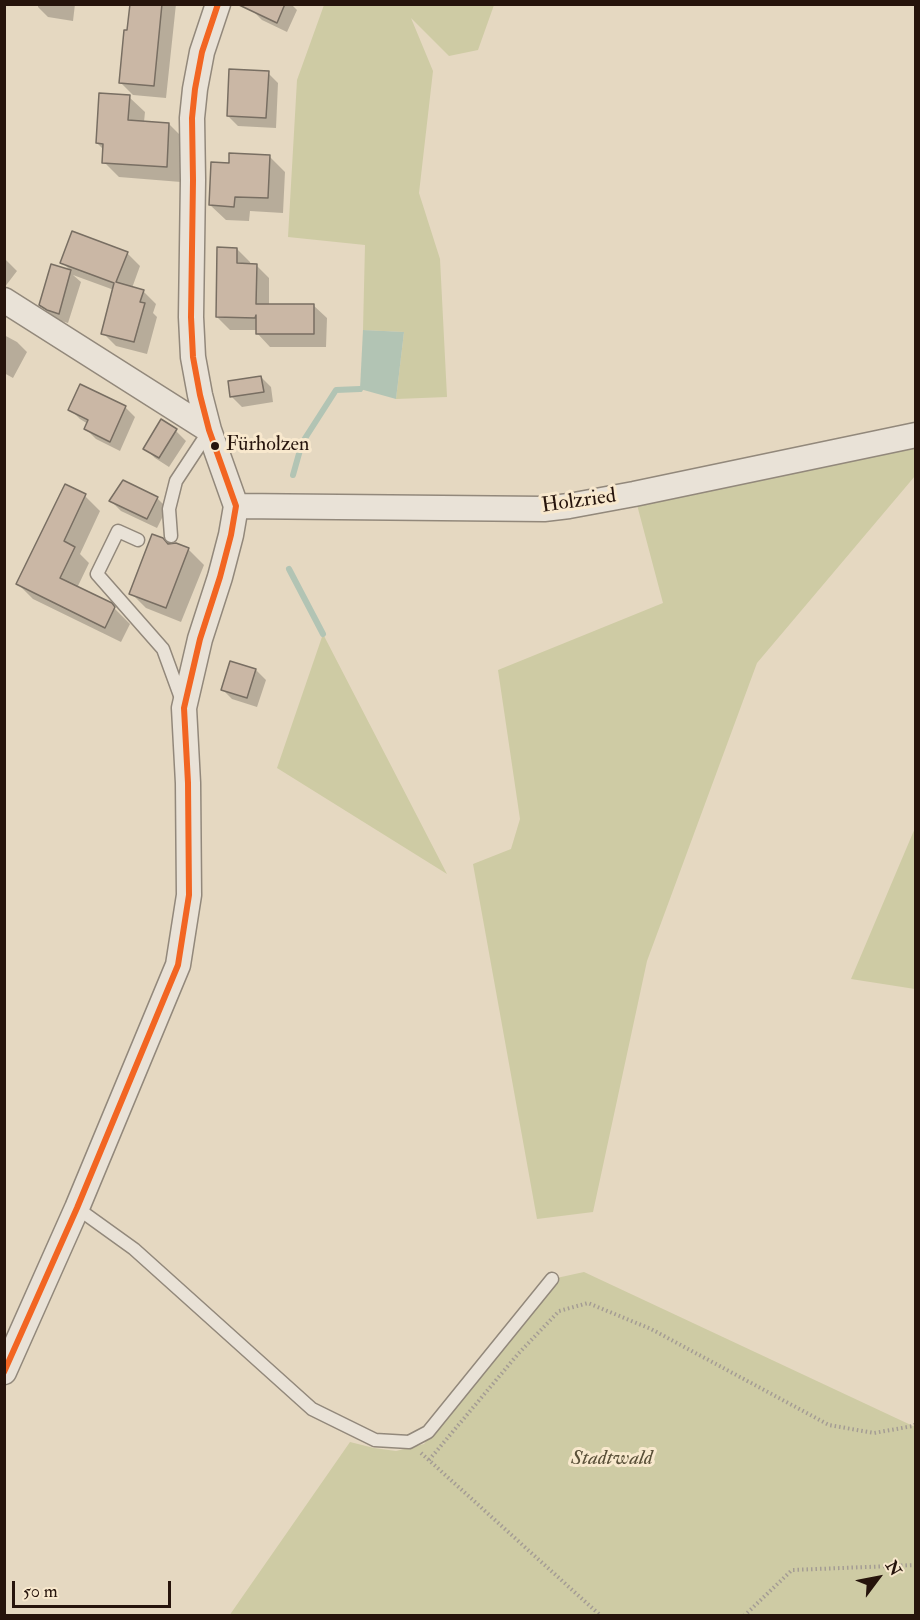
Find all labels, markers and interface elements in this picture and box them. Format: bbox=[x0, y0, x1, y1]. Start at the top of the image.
place label: Fürholzen bbox=[226, 434, 309, 458]
marker: Fürholzen bbox=[209, 440, 221, 452]
street label: Holzried bbox=[540, 484, 618, 520]
park label: Stadtwald bbox=[571, 1446, 653, 1472]
north arrow bbox=[848, 1548, 908, 1608]
text: N bbox=[881, 1557, 906, 1580]
scale bar bbox=[15, 1569, 174, 1607]
text: 50 m bbox=[23, 1580, 58, 1603]

